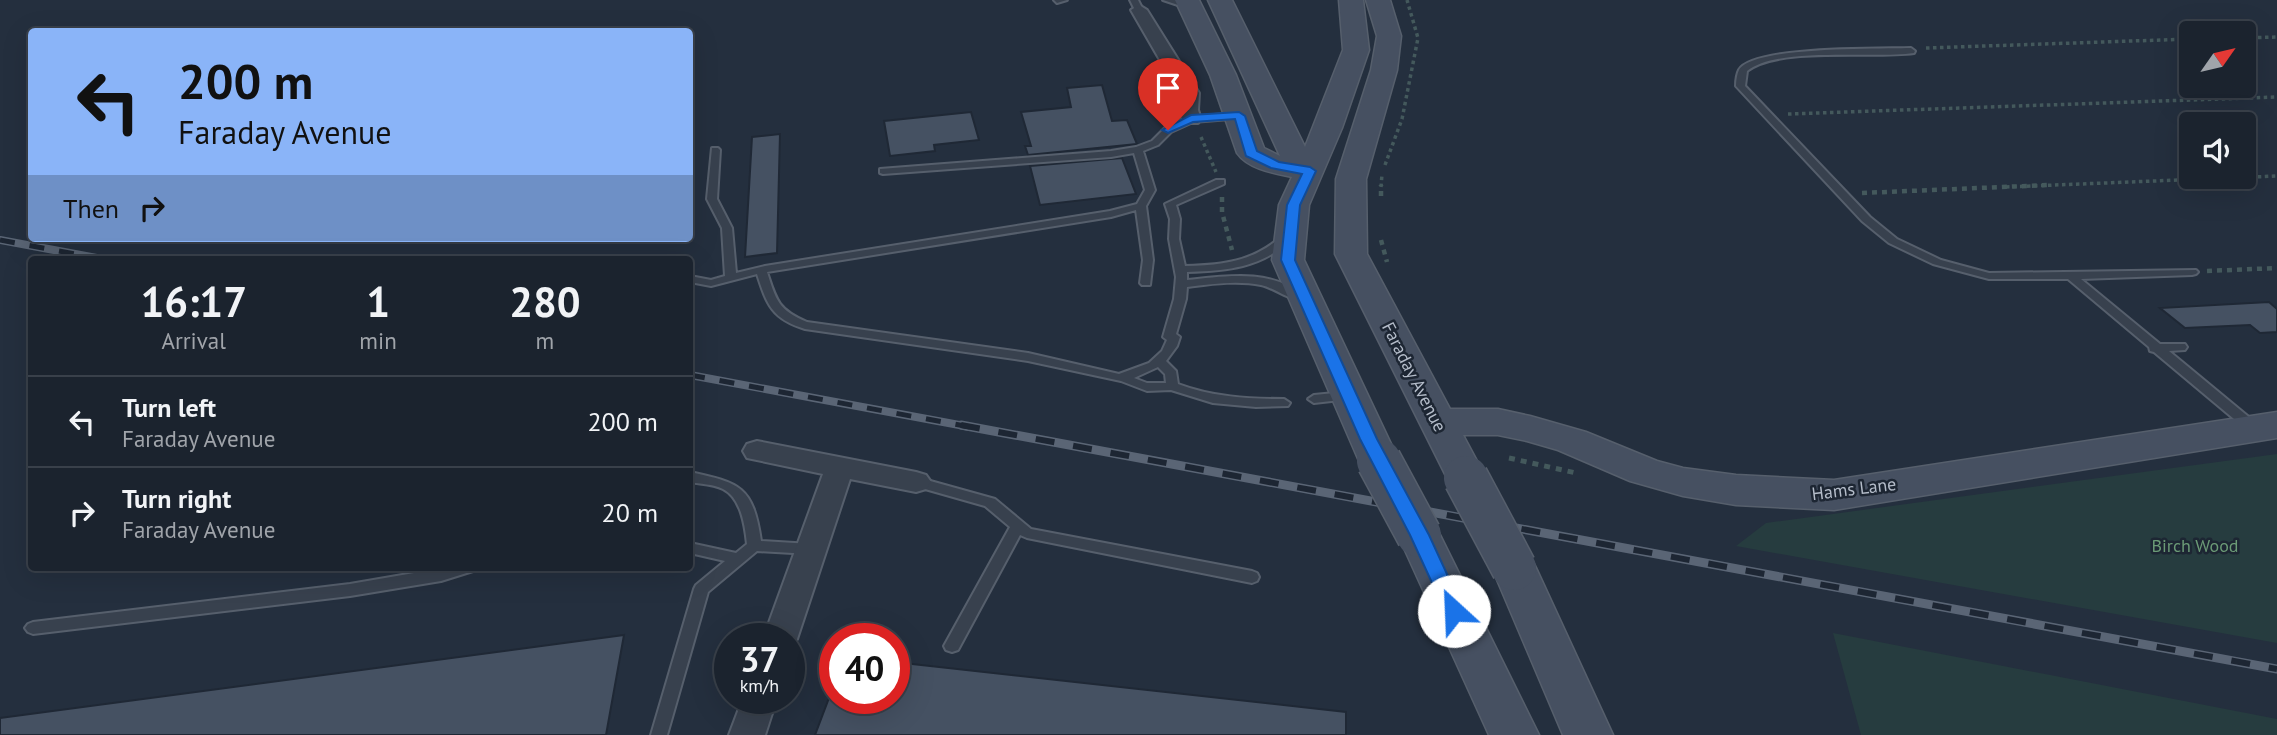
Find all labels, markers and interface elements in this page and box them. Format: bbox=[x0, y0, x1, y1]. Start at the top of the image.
north arrow bbox=[2179, 21, 2256, 98]
map controls bbox=[2179, 21, 2256, 189]
text: 200 m bbox=[178, 49, 313, 113]
icon: left bbox=[63, 56, 154, 147]
pin bbox=[1138, 58, 1198, 130]
icon: arrive bbox=[1149, 69, 1187, 107]
text: Faraday Avenue bbox=[178, 111, 391, 153]
button: sound bbox=[2179, 112, 2256, 189]
icon: right bbox=[133, 189, 171, 227]
text: Then bbox=[63, 192, 119, 225]
text: 16:17 bbox=[140, 274, 247, 329]
text: 1 bbox=[366, 274, 390, 329]
text: 280 bbox=[509, 274, 581, 329]
street label: Faraday Avenue bbox=[1377, 318, 1452, 435]
text: Arrival bbox=[161, 326, 226, 355]
text: min bbox=[359, 326, 397, 355]
text: m bbox=[536, 326, 554, 355]
text: Turn left bbox=[122, 391, 216, 424]
icon: left bbox=[63, 403, 101, 441]
text: 200 m bbox=[587, 405, 658, 438]
text: Faraday Avenue bbox=[122, 424, 275, 453]
street label: Hams Lane bbox=[1810, 472, 1897, 505]
text: Turn right bbox=[122, 482, 231, 515]
icon: right bbox=[63, 494, 101, 532]
text: 20 m bbox=[602, 496, 658, 529]
text: Faraday Avenue bbox=[122, 515, 275, 544]
park label: Birch Wood bbox=[2151, 534, 2239, 557]
position arrow bbox=[1417, 574, 1491, 648]
speed limit sign: 40 bbox=[819, 623, 910, 714]
text: 37 bbox=[740, 636, 779, 682]
text: km/h bbox=[740, 674, 779, 697]

